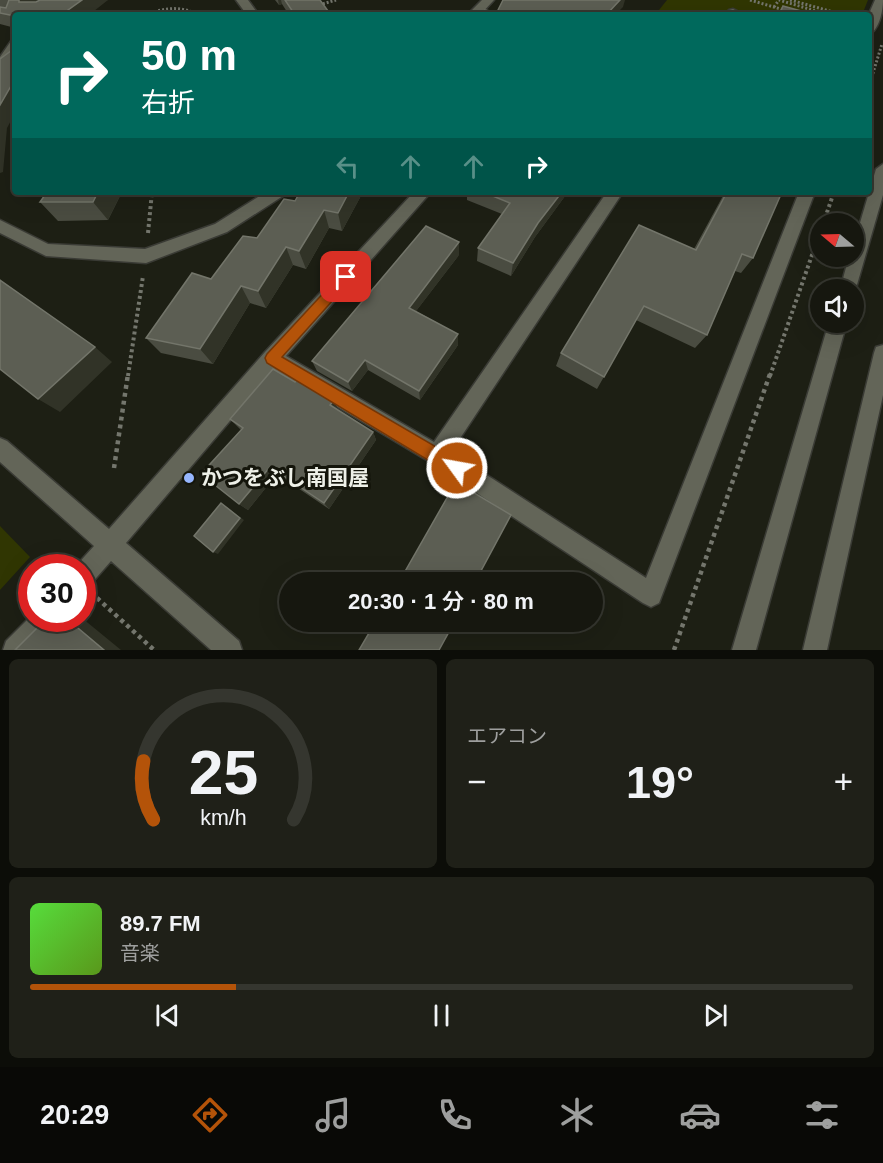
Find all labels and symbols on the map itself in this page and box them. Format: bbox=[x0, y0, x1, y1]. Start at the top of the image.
north arrow bbox=[810, 213, 864, 267]
pin bbox=[320, 251, 371, 302]
position arrow bbox=[425, 436, 489, 500]
place label: かつをぶし南国屋 bbox=[201, 466, 369, 489]
marker: かつをぶし南国屋 bbox=[182, 471, 196, 485]
speed limit sign: 30 bbox=[18, 554, 96, 632]

